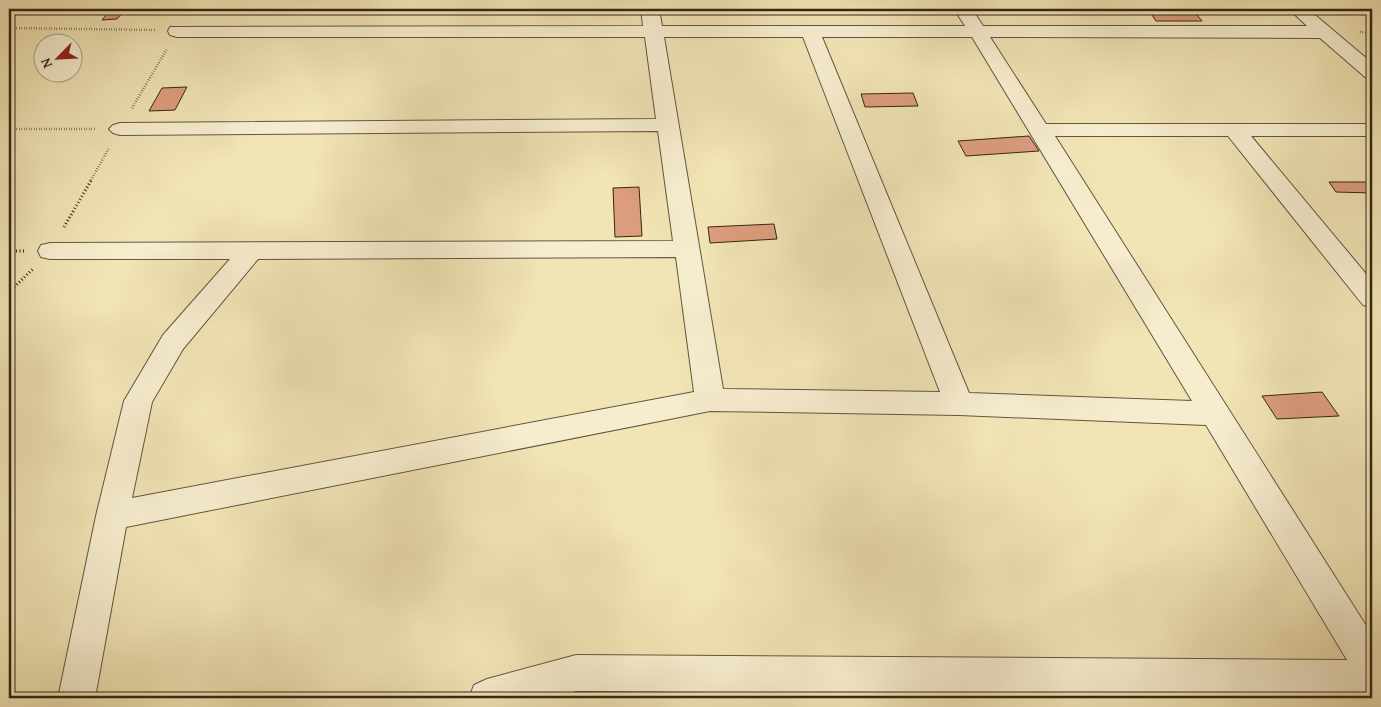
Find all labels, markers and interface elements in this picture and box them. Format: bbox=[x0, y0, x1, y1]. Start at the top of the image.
north arrow bbox=[32, 32, 82, 82]
text: N bbox=[35, 54, 57, 72]

